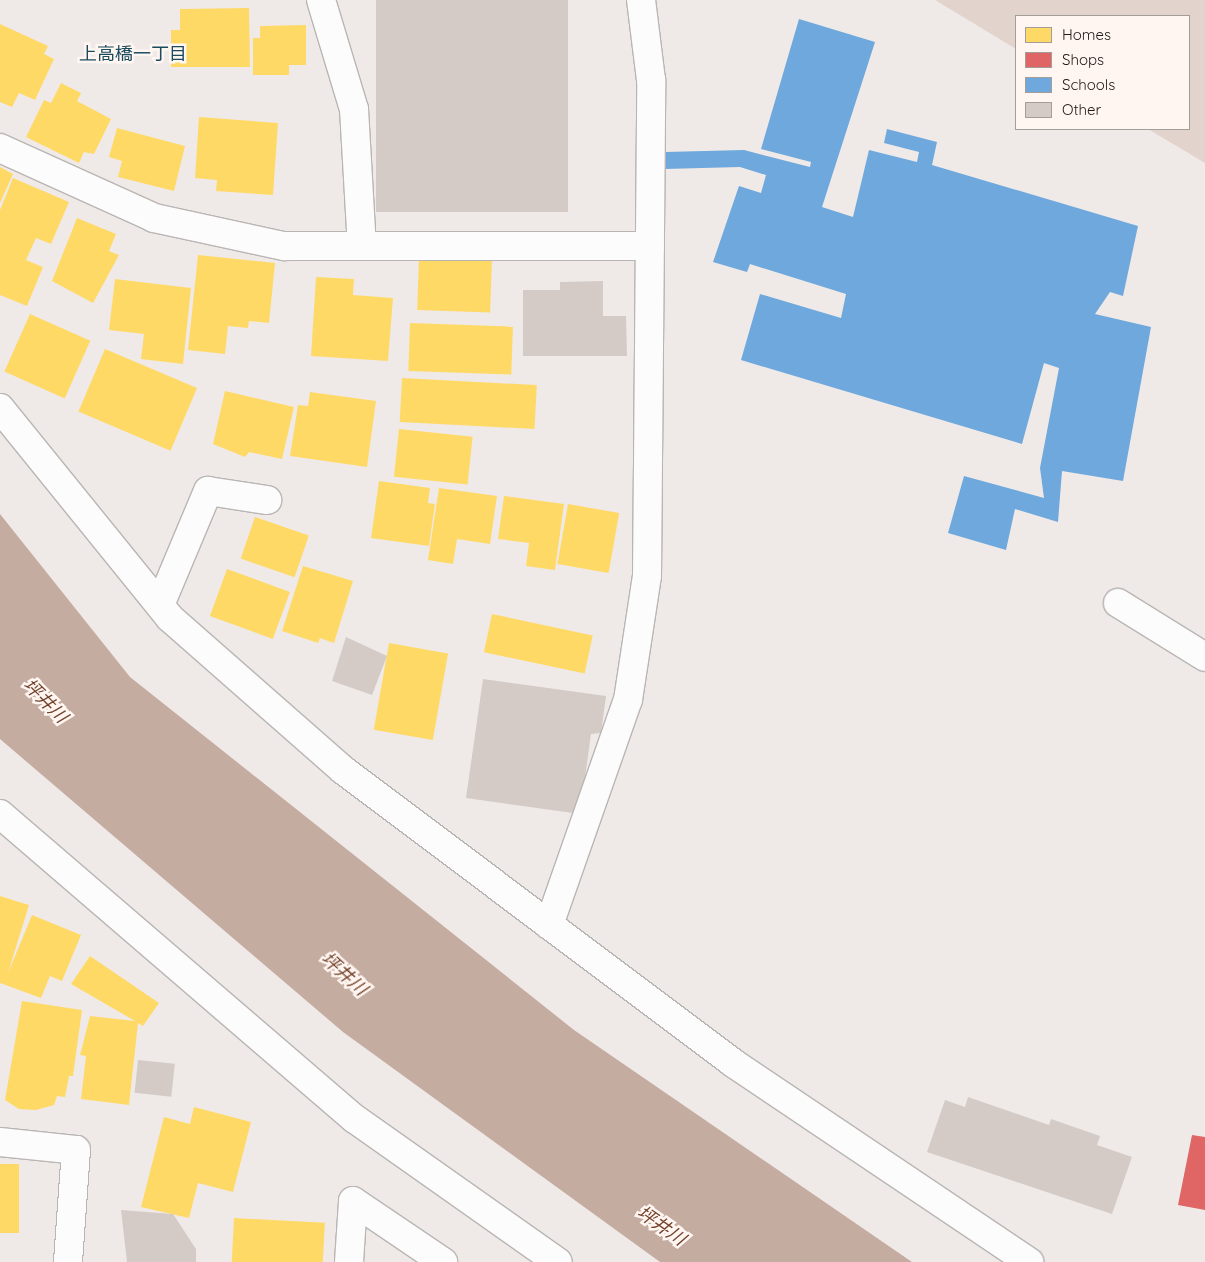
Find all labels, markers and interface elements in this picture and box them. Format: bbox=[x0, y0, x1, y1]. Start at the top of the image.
legend bbox=[1015, 15, 1190, 130]
text: Homes bbox=[1062, 25, 1111, 44]
district label: 上高橋一丁目 bbox=[79, 43, 187, 65]
text: Shops bbox=[1062, 50, 1104, 69]
text: Schools bbox=[1062, 75, 1115, 94]
text: Other bbox=[1062, 100, 1101, 119]
water label: 坪井川 bbox=[18, 674, 72, 728]
water label: 坪井川 bbox=[317, 948, 371, 1000]
water label: 坪井川 bbox=[633, 1202, 689, 1250]

